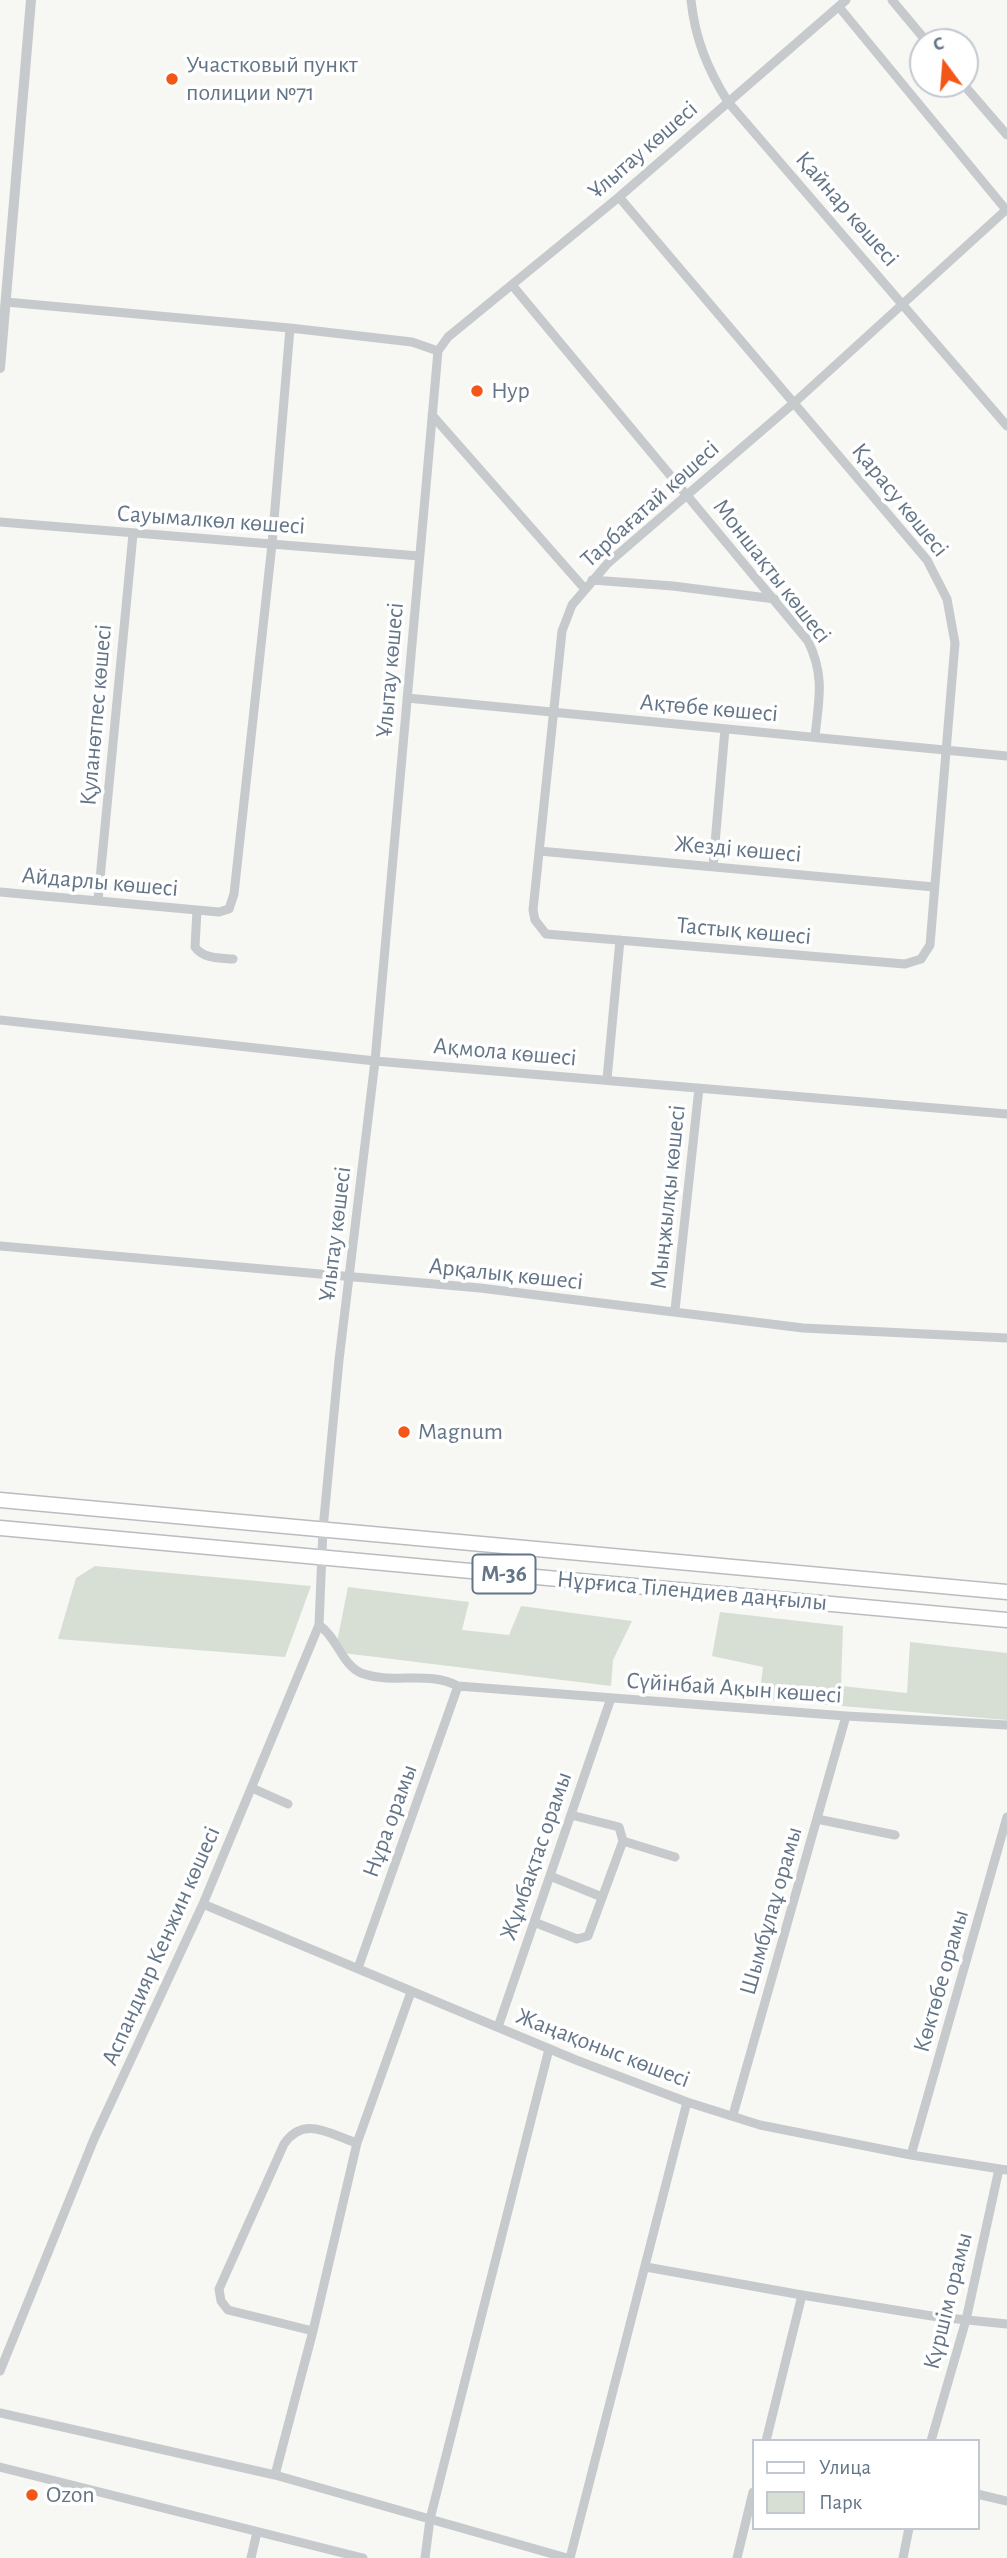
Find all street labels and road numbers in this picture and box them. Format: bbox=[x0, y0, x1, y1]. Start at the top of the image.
street label: Ұлытау көшесі bbox=[582, 95, 704, 205]
street label: Қайнар көшесі bbox=[789, 145, 905, 273]
street label: Тарбағатай көшесі bbox=[575, 434, 725, 574]
street label: Қарасу көшесі bbox=[845, 437, 955, 563]
street label: Моншақты көшесі bbox=[707, 493, 837, 649]
street label: Сауымалкөл көшесі bbox=[116, 499, 306, 541]
street label: Ұлытау көшесі bbox=[370, 601, 410, 739]
street label: Қуланөтпес көшесі bbox=[74, 623, 118, 807]
street label: Ақтөбе көшесі bbox=[639, 688, 779, 728]
street label: Жезді көшесі bbox=[673, 829, 803, 869]
street label: Айдарлы көшесі bbox=[21, 861, 179, 903]
street label: Тастық көшесі bbox=[676, 911, 812, 951]
street label: Ақмола көшесі bbox=[432, 1031, 578, 1073]
street label: Мыңжылқы көшесі bbox=[644, 1104, 692, 1290]
street label: Ұлытау көшесі bbox=[312, 1165, 358, 1303]
street label: Арқалық көшесі bbox=[428, 1252, 584, 1296]
road number: M-36 bbox=[472, 1554, 536, 1594]
street label: Нұрғиса Тілендиев даңғылы bbox=[556, 1565, 828, 1617]
street label: Сүйінбай Ақын көшесі bbox=[625, 1666, 843, 1710]
street label: Нұра орамы bbox=[356, 1761, 424, 1881]
street label: Жұмбақтас орамы bbox=[494, 1768, 578, 1944]
street label: Аспандияр Кенжин көшесі bbox=[95, 1822, 227, 2070]
street label: Шымбұлаұ орамы bbox=[733, 1823, 809, 1999]
street label: Көктөбе орамы bbox=[907, 1906, 975, 2056]
street label: Жаңақоныс көшесі bbox=[512, 2002, 694, 2094]
street label: Күршім орамы bbox=[917, 2229, 979, 2373]

